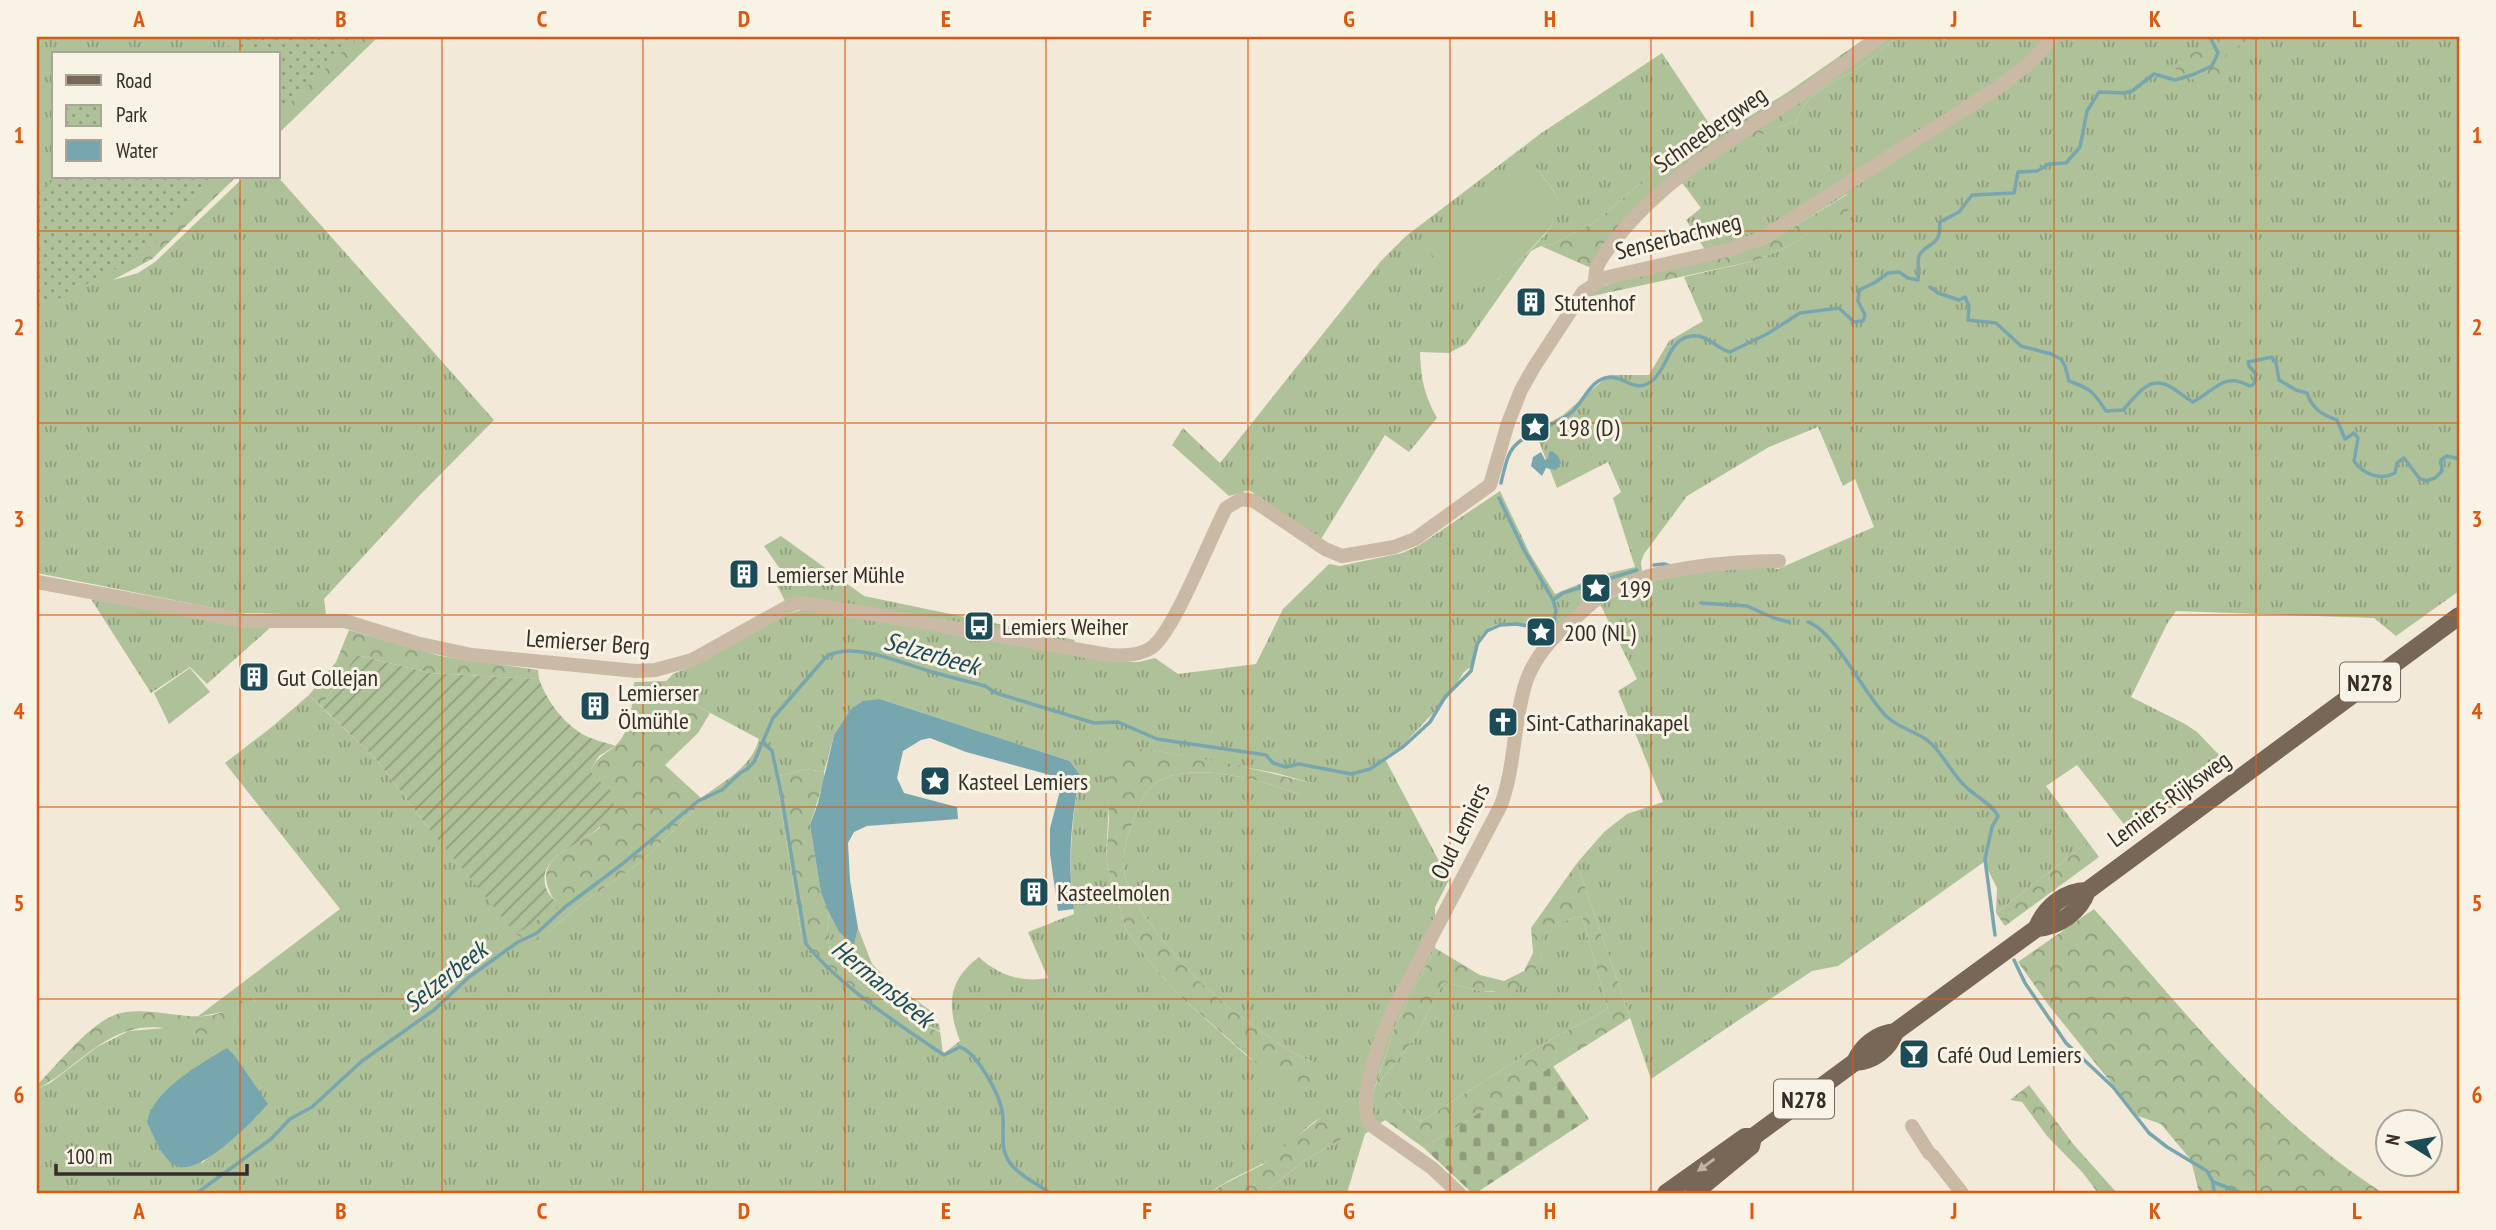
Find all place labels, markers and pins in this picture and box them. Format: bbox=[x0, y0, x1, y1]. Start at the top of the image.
building icon: Stutenhof bbox=[1514, 285, 1548, 319]
place label: Stutenhof bbox=[1554, 287, 1636, 318]
place icon: 198 (D) bbox=[1518, 410, 1552, 444]
place label: 198 (D) bbox=[1558, 412, 1620, 443]
building icon: Lemierser Mühle bbox=[727, 557, 761, 591]
place label: Lemierser Mühle bbox=[767, 559, 905, 590]
place icon: 199 bbox=[1579, 571, 1613, 605]
place label: 199 bbox=[1619, 573, 1651, 604]
bus stop icon: Lemiers Weiher bbox=[962, 609, 996, 643]
place label: Lemiers Weiher bbox=[1002, 611, 1129, 642]
place icon: 200 (NL) bbox=[1524, 615, 1558, 649]
place label: 200 (NL) bbox=[1564, 617, 1636, 648]
building icon: Gut Collejan bbox=[237, 660, 271, 694]
place label: Gut Collejan bbox=[277, 662, 378, 693]
place label: Lemierser Ölmühle bbox=[618, 677, 699, 736]
building icon: Lemierser Ölmühle bbox=[578, 689, 612, 723]
church icon: Sint-Catharinakapel bbox=[1486, 705, 1520, 739]
place label: Sint-Catharinakapel bbox=[1526, 707, 1689, 738]
place icon: Kasteel Lemiers bbox=[918, 764, 952, 798]
place label: Kasteel Lemiers bbox=[958, 766, 1088, 797]
building icon: Kasteelmolen bbox=[1017, 875, 1051, 909]
place label: Kasteelmolen bbox=[1057, 877, 1170, 908]
bar icon: Café Oud Lemiers bbox=[1897, 1037, 1931, 1071]
place label: Café Oud Lemiers bbox=[1937, 1039, 2082, 1070]

